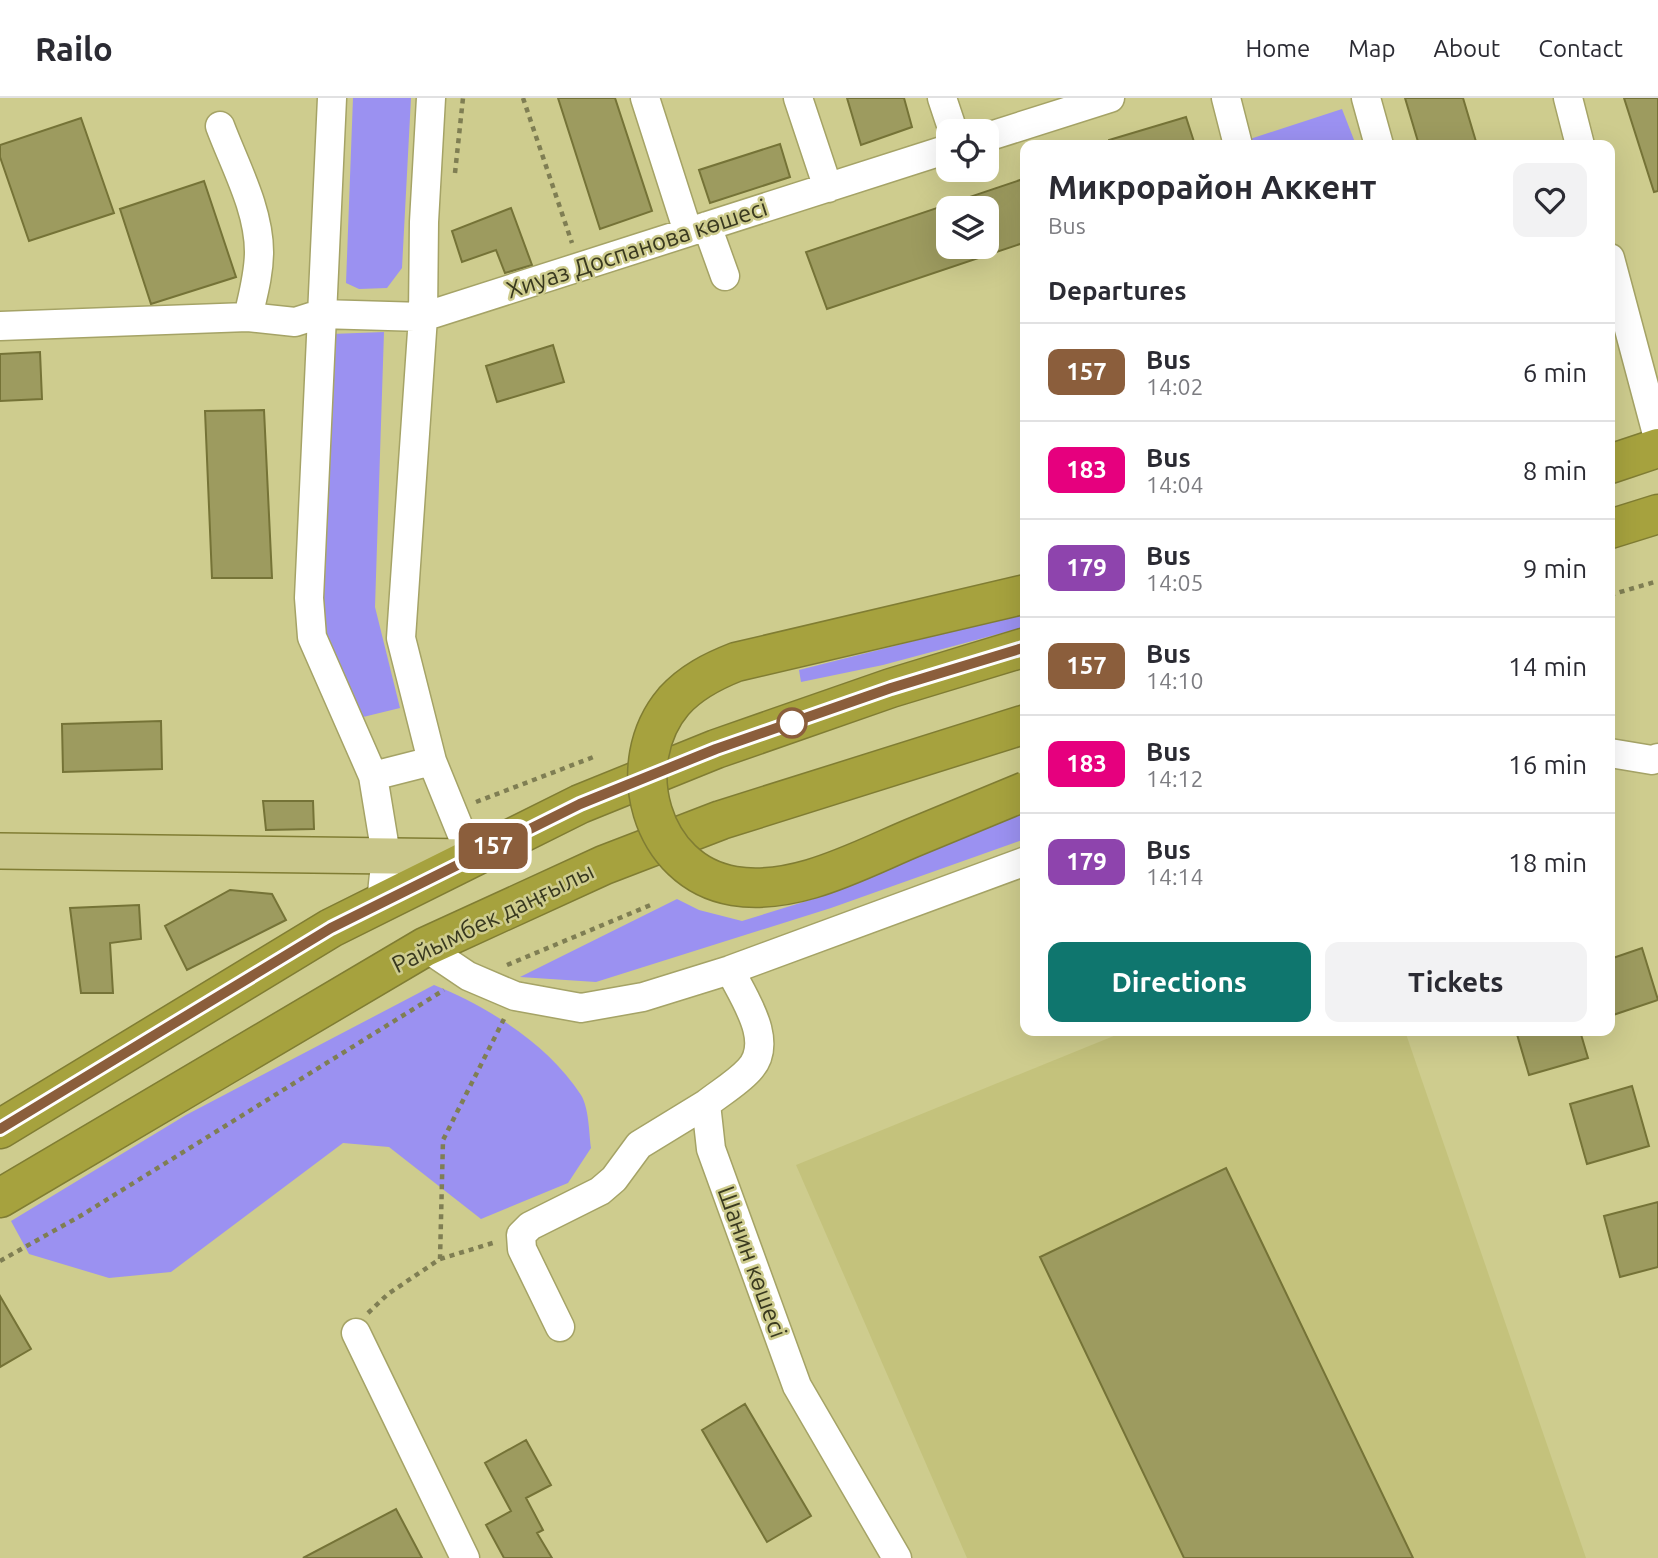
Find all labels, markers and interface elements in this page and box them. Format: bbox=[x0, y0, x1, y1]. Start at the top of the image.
text: Railo bbox=[35, 30, 113, 67]
text: Home bbox=[1245, 35, 1310, 62]
text: Map bbox=[1348, 35, 1395, 62]
text: About bbox=[1433, 35, 1500, 62]
text: Contact bbox=[1538, 35, 1623, 62]
map controls bbox=[936, 119, 999, 259]
button: locate bbox=[936, 119, 999, 182]
button: heart bbox=[1513, 163, 1587, 237]
text: Микрорайон Аккент bbox=[1048, 168, 1376, 205]
street label: Хиуаз Доспанова көшесі bbox=[503, 194, 771, 303]
button: layers bbox=[936, 196, 999, 259]
text: Bus bbox=[1048, 213, 1086, 238]
text: Departures bbox=[1048, 276, 1186, 305]
text: Bus bbox=[1146, 345, 1191, 374]
text: 157 bbox=[1066, 358, 1107, 385]
text: 6 min bbox=[1523, 358, 1587, 387]
text: 14:02 bbox=[1146, 374, 1204, 399]
text: Bus bbox=[1146, 443, 1191, 472]
text: 183 bbox=[1066, 456, 1107, 483]
text: 8 min bbox=[1523, 456, 1587, 485]
text: 14:04 bbox=[1146, 472, 1204, 497]
text: Bus bbox=[1146, 541, 1191, 570]
text: 179 bbox=[1066, 554, 1107, 581]
text: 9 min bbox=[1523, 554, 1587, 583]
text: 14:05 bbox=[1146, 570, 1204, 595]
text: Bus bbox=[1146, 639, 1191, 668]
text: 157 bbox=[1066, 652, 1107, 679]
text: 14 min bbox=[1508, 652, 1587, 681]
text: 14:10 bbox=[1146, 668, 1204, 693]
unlabelled marker bbox=[777, 708, 807, 738]
text: Bus bbox=[1146, 737, 1191, 766]
text: 183 bbox=[1066, 750, 1107, 777]
text: 16 min bbox=[1508, 750, 1587, 779]
text: 14:12 bbox=[1146, 766, 1204, 791]
line badge: 157 bbox=[453, 823, 533, 869]
text: 157 bbox=[473, 832, 513, 859]
text: Bus bbox=[1146, 835, 1191, 864]
text: 179 bbox=[1066, 848, 1107, 875]
text: 18 min bbox=[1508, 848, 1587, 877]
street label: Райымбек даңғылы bbox=[387, 857, 598, 978]
text: 14:14 bbox=[1146, 864, 1204, 889]
button: Directions bbox=[1048, 942, 1311, 1022]
button: Tickets bbox=[1325, 942, 1587, 1022]
street label: Шанин көшесі bbox=[713, 1182, 792, 1341]

